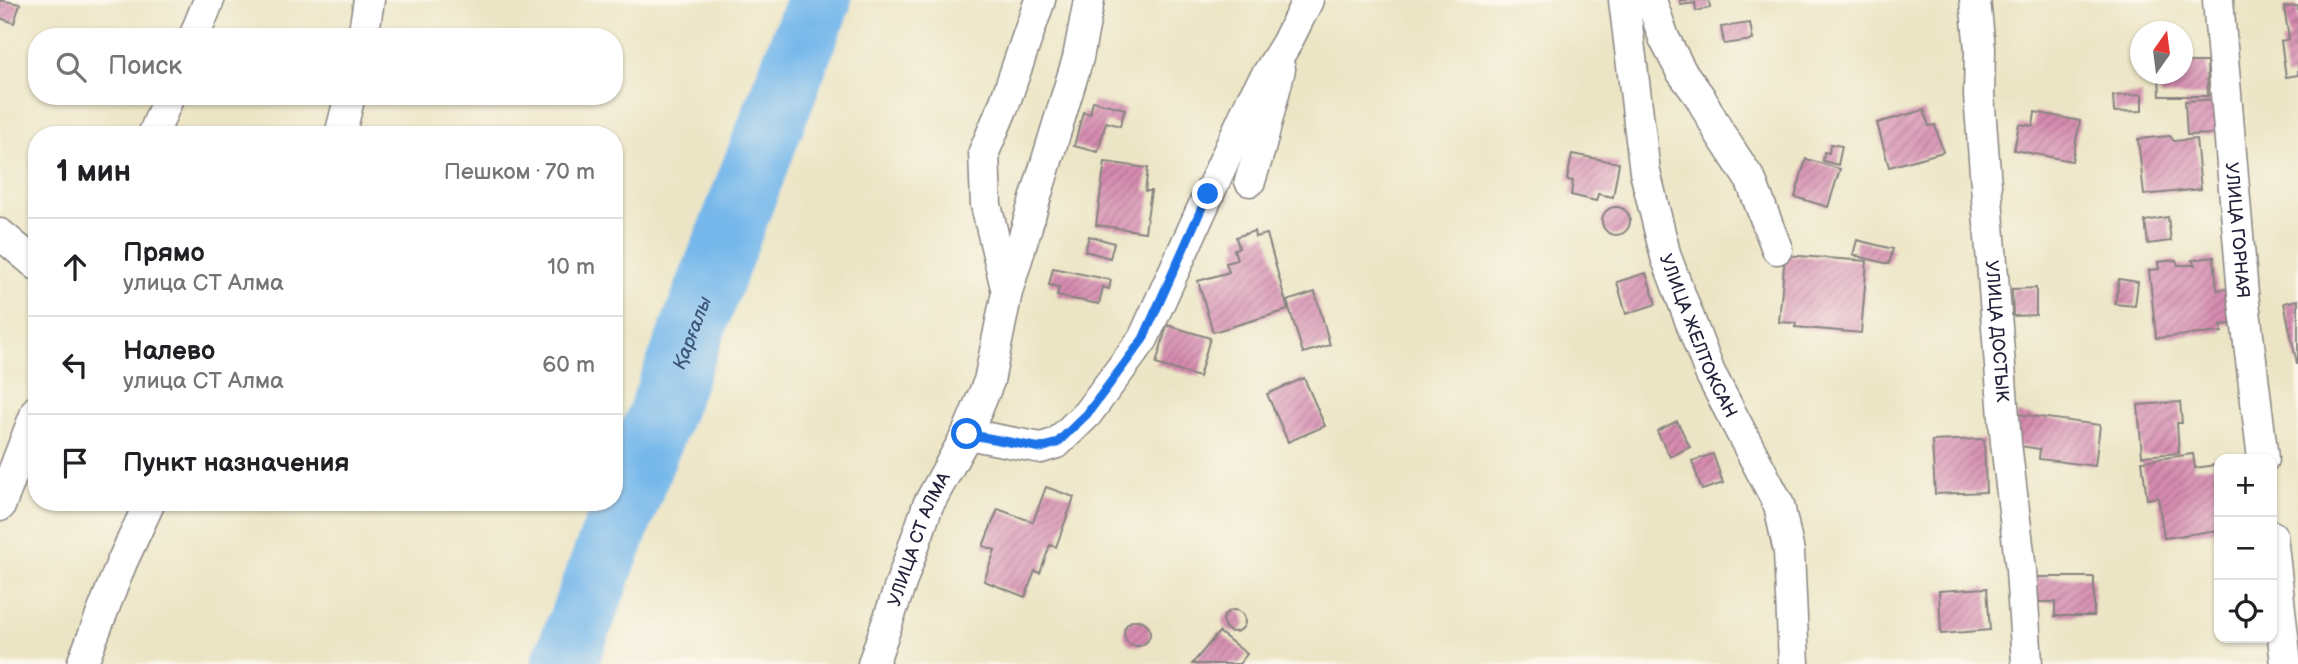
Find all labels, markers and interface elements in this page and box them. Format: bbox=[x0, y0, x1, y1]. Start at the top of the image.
north arrow bbox=[2130, 21, 2193, 84]
search box bbox=[28, 28, 623, 105]
icon: search bbox=[52, 48, 90, 86]
text: Поиск bbox=[108, 51, 182, 82]
text: 1 мин bbox=[56, 154, 131, 190]
text: Пешком · 70 m bbox=[444, 158, 595, 186]
street label: УЛИЦА ГОРНАЯ bbox=[2221, 161, 2253, 299]
route end bbox=[1192, 178, 1223, 209]
text: Прямо bbox=[123, 238, 205, 269]
icon: ahead bbox=[56, 248, 94, 286]
street label: УЛИЦА ЖЕЛТОКСАН bbox=[1655, 251, 1741, 421]
text: 10 m bbox=[547, 253, 595, 281]
street label: УЛИЦА ДОСТЫК bbox=[1981, 259, 2013, 403]
text: улица СТ Алма bbox=[123, 269, 284, 297]
water label: Қарғалы bbox=[668, 293, 717, 373]
text: Налево bbox=[123, 336, 215, 367]
icon: left bbox=[56, 346, 94, 384]
text: 60 m bbox=[542, 351, 595, 379]
text: улица СТ Алма bbox=[123, 367, 284, 395]
route start bbox=[951, 418, 982, 449]
icon: arrive bbox=[56, 444, 94, 482]
text: Пункт назначения bbox=[123, 448, 349, 479]
map controls bbox=[2214, 454, 2277, 643]
button: + bbox=[2214, 454, 2277, 517]
street label: УЛИЦА СТ АЛМА bbox=[884, 469, 955, 609]
button: − bbox=[2214, 517, 2277, 580]
button: locate bbox=[2214, 580, 2277, 643]

